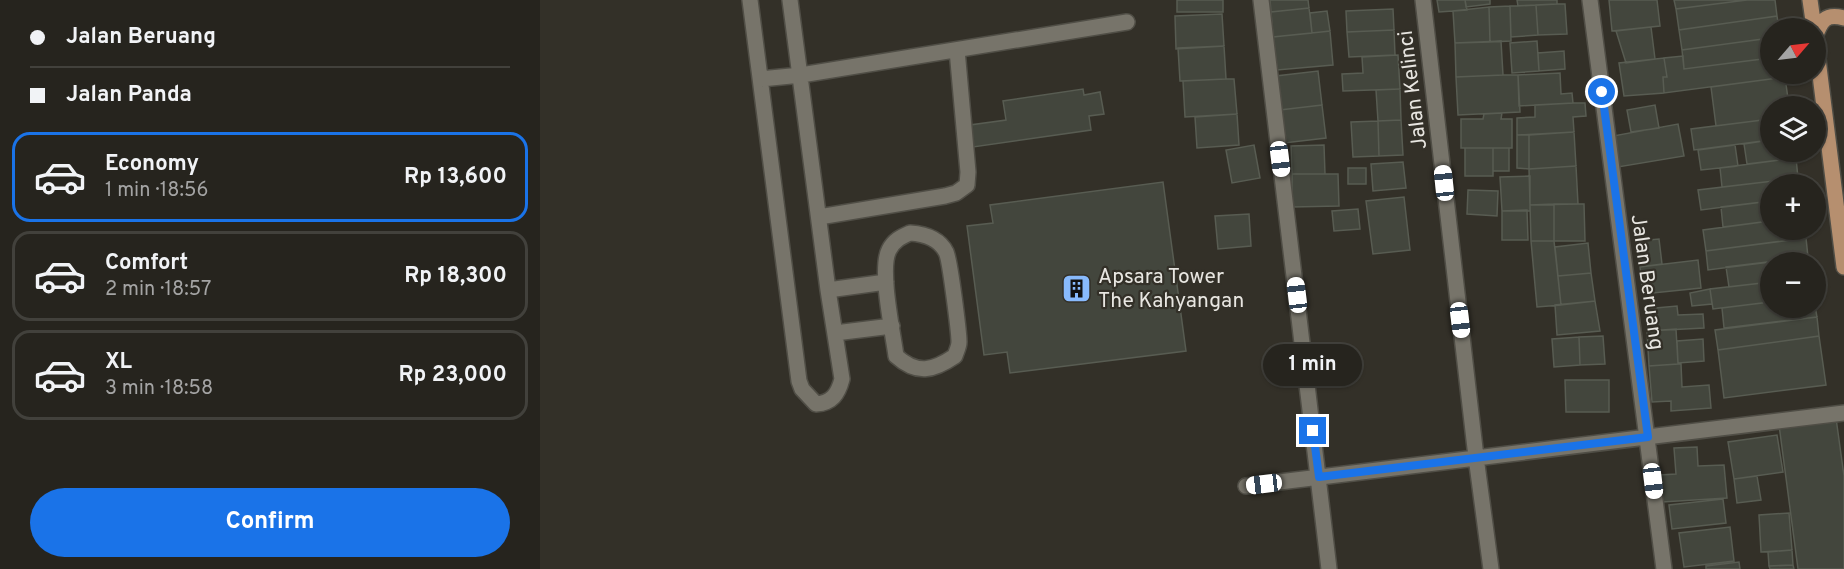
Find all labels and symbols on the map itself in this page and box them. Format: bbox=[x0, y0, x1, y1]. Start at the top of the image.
north arrow bbox=[1760, 18, 1826, 84]
street label: Jalan Kelinci bbox=[1393, 29, 1434, 151]
route start bbox=[1588, 78, 1615, 105]
car bbox=[1269, 140, 1291, 178]
car bbox=[1433, 164, 1455, 202]
street label: Jalan Beruang bbox=[1624, 213, 1669, 352]
place label: Apsara Tower The Kahyangan bbox=[1098, 264, 1244, 315]
building icon: Apsara Tower The Kahyangan bbox=[1061, 272, 1093, 304]
car bbox=[1286, 276, 1308, 314]
car bbox=[1449, 301, 1471, 339]
callout: 1 min bbox=[1264, 344, 1362, 386]
route end bbox=[1299, 417, 1326, 444]
car bbox=[1642, 462, 1664, 500]
car bbox=[1245, 473, 1283, 495]

